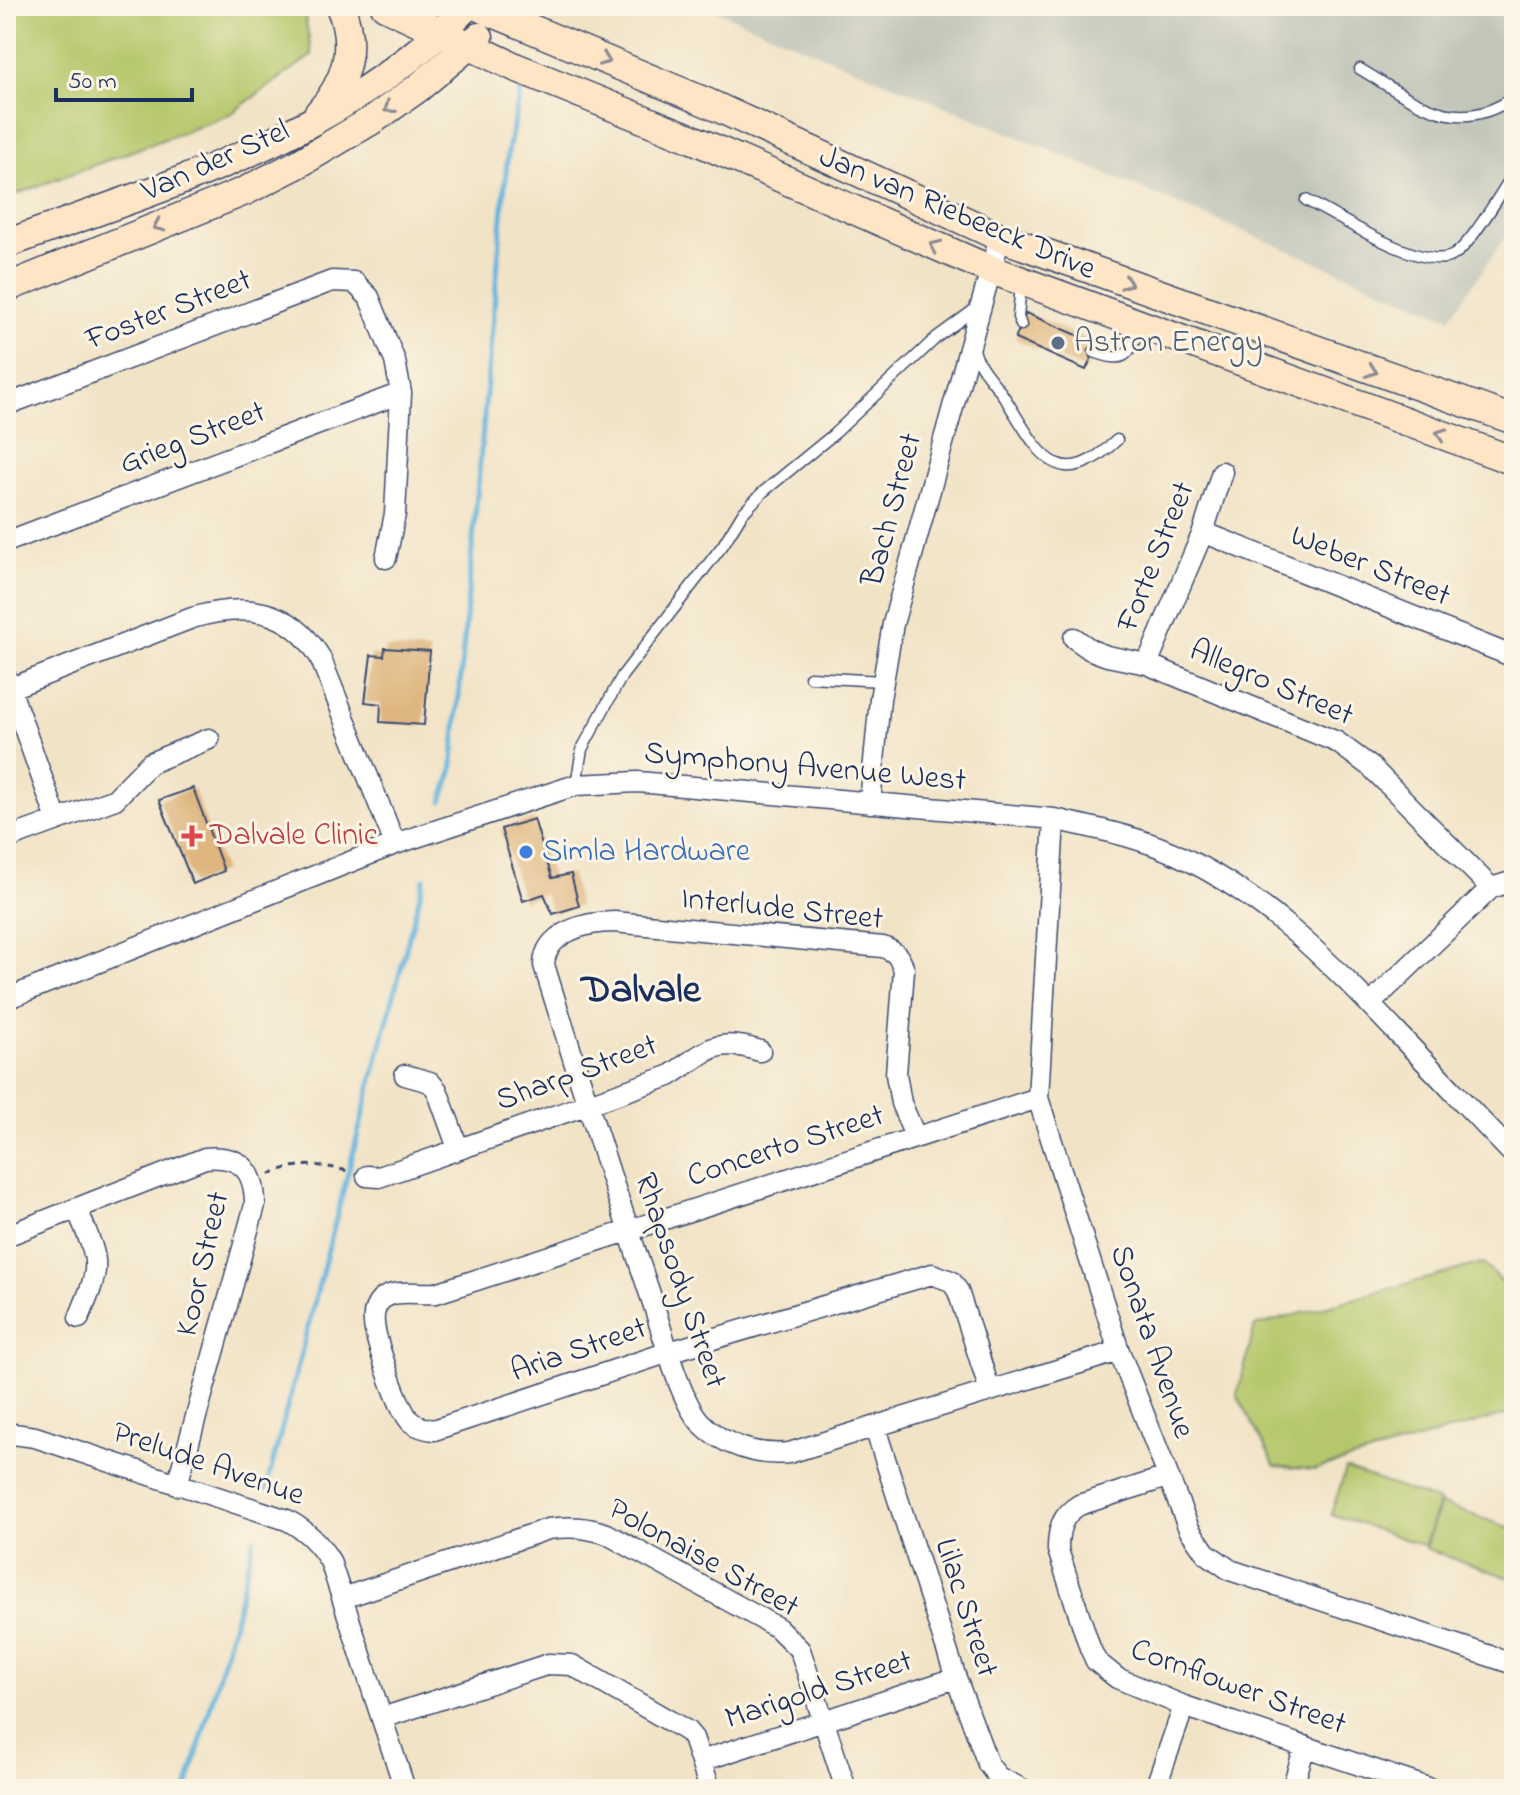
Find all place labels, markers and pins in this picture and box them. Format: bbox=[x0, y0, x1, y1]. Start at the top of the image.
place label: Astron Energy bbox=[1074, 320, 1263, 367]
marker: Astron Energy bbox=[1049, 334, 1067, 352]
place label: Dalvale Clinic bbox=[209, 813, 379, 860]
marker: Dalvale Clinic bbox=[181, 825, 203, 847]
place label: Simla Hardware bbox=[542, 829, 751, 876]
marker: Simla Hardware bbox=[517, 843, 535, 861]

